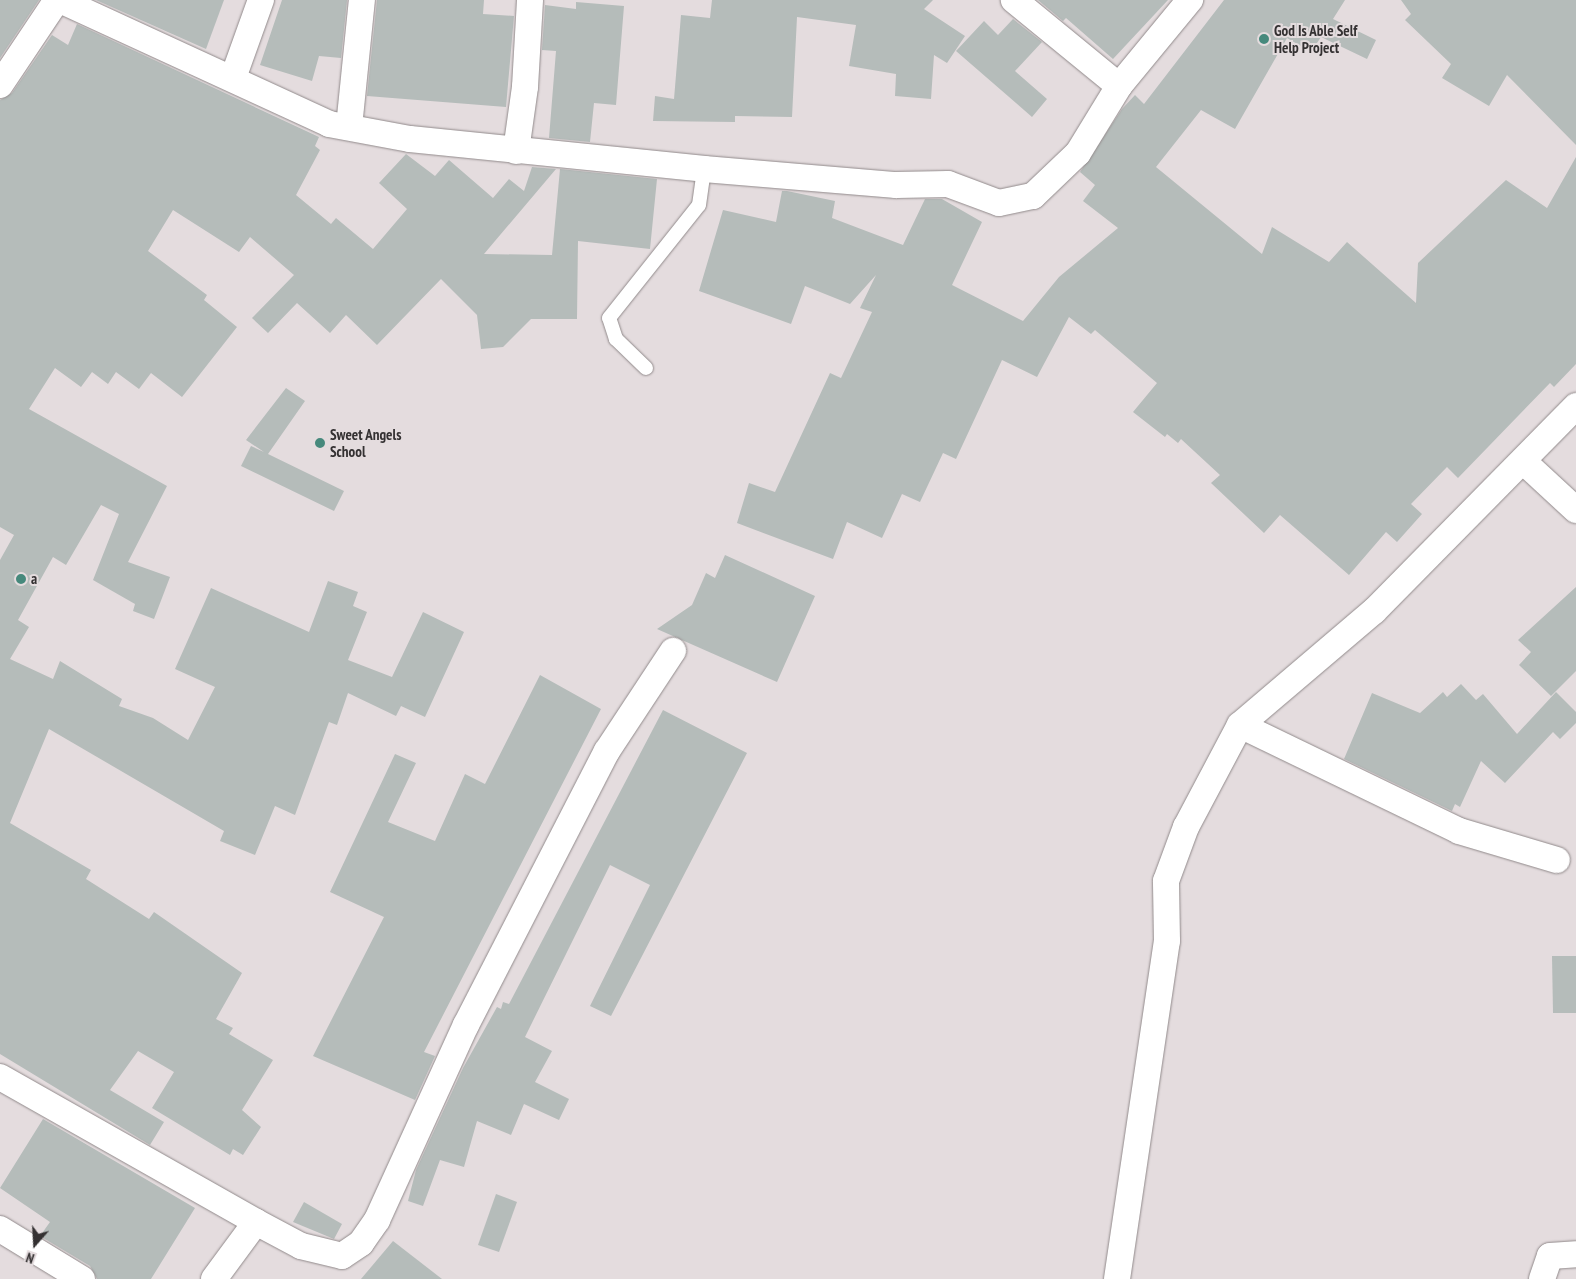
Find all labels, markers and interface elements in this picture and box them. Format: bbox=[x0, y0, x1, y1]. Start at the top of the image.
place label: God Is Able Self Help Project bbox=[1274, 21, 1358, 56]
marker: God Is Able Self Help Project bbox=[1258, 33, 1270, 45]
place label: Sweet Angels School bbox=[330, 425, 402, 460]
marker: Sweet Angels School bbox=[314, 437, 326, 449]
place label: a bbox=[31, 570, 37, 588]
marker: a bbox=[15, 573, 27, 585]
north arrow bbox=[10, 1219, 60, 1269]
text: N bbox=[24, 1248, 37, 1268]

